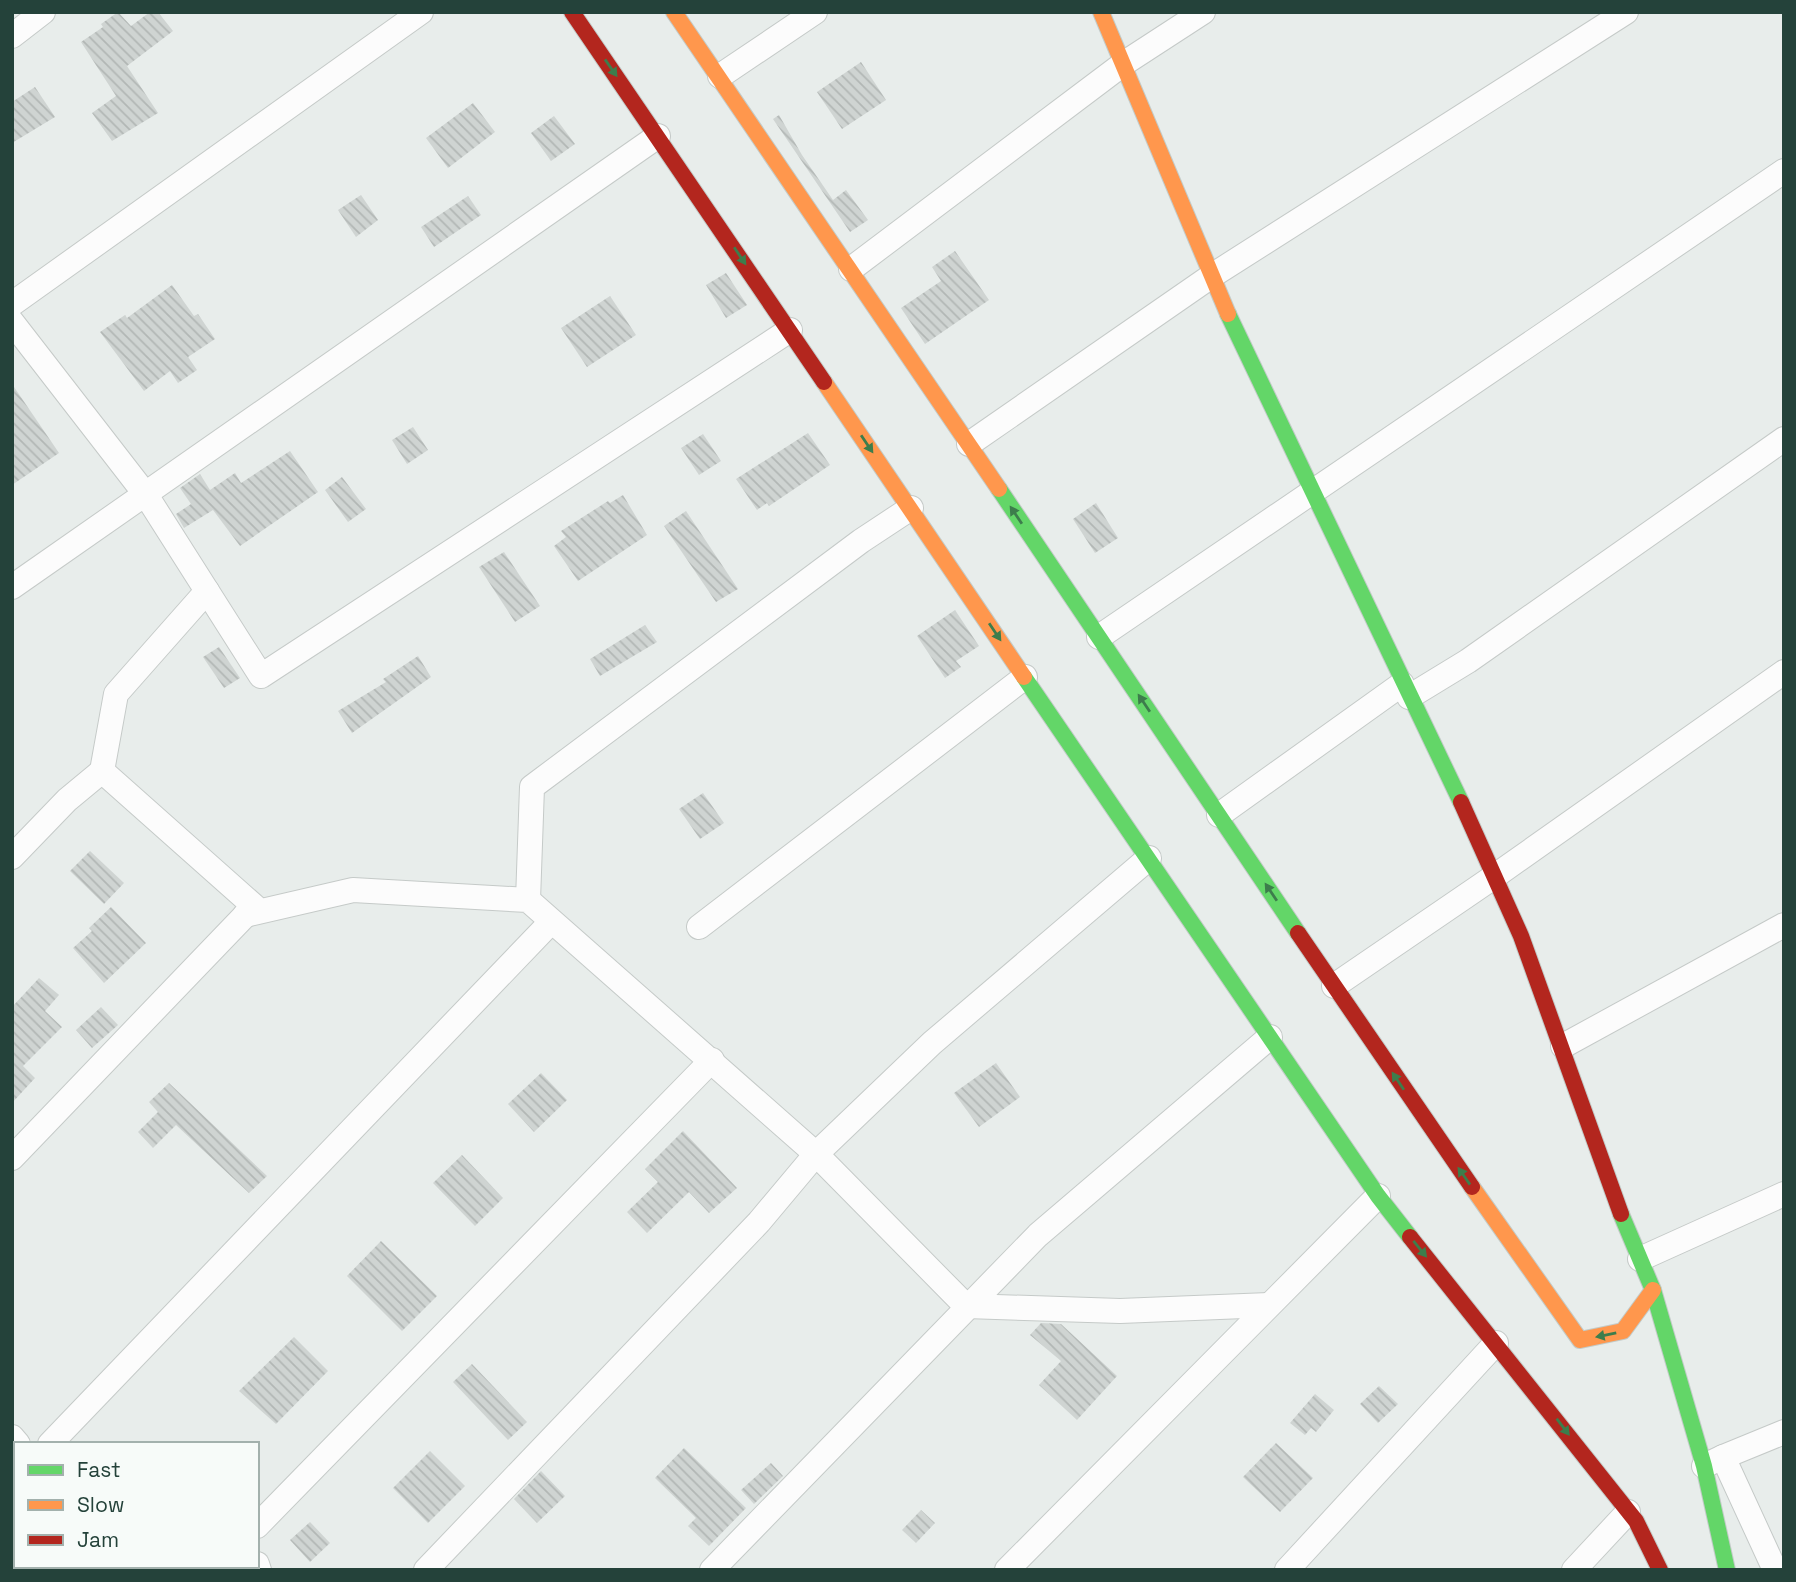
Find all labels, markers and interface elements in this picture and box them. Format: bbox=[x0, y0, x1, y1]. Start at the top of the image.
one-way arrow bbox=[604, 59, 618, 77]
one-way arrow bbox=[733, 246, 746, 265]
one-way arrow bbox=[860, 435, 874, 453]
one-way arrow bbox=[1010, 505, 1023, 524]
one-way arrow bbox=[988, 623, 1002, 641]
one-way arrow bbox=[1137, 694, 1151, 712]
one-way arrow bbox=[1264, 883, 1278, 901]
one-way arrow bbox=[1392, 1071, 1405, 1090]
one-way arrow bbox=[1457, 1167, 1471, 1185]
one-way arrow bbox=[1413, 1240, 1428, 1258]
one-way arrow bbox=[1595, 1329, 1617, 1340]
one-way arrow bbox=[1555, 1417, 1570, 1435]
legend bbox=[14, 1442, 259, 1568]
text: Fast bbox=[77, 1456, 121, 1483]
text: Slow bbox=[77, 1491, 125, 1518]
text: Jam bbox=[77, 1526, 119, 1553]

